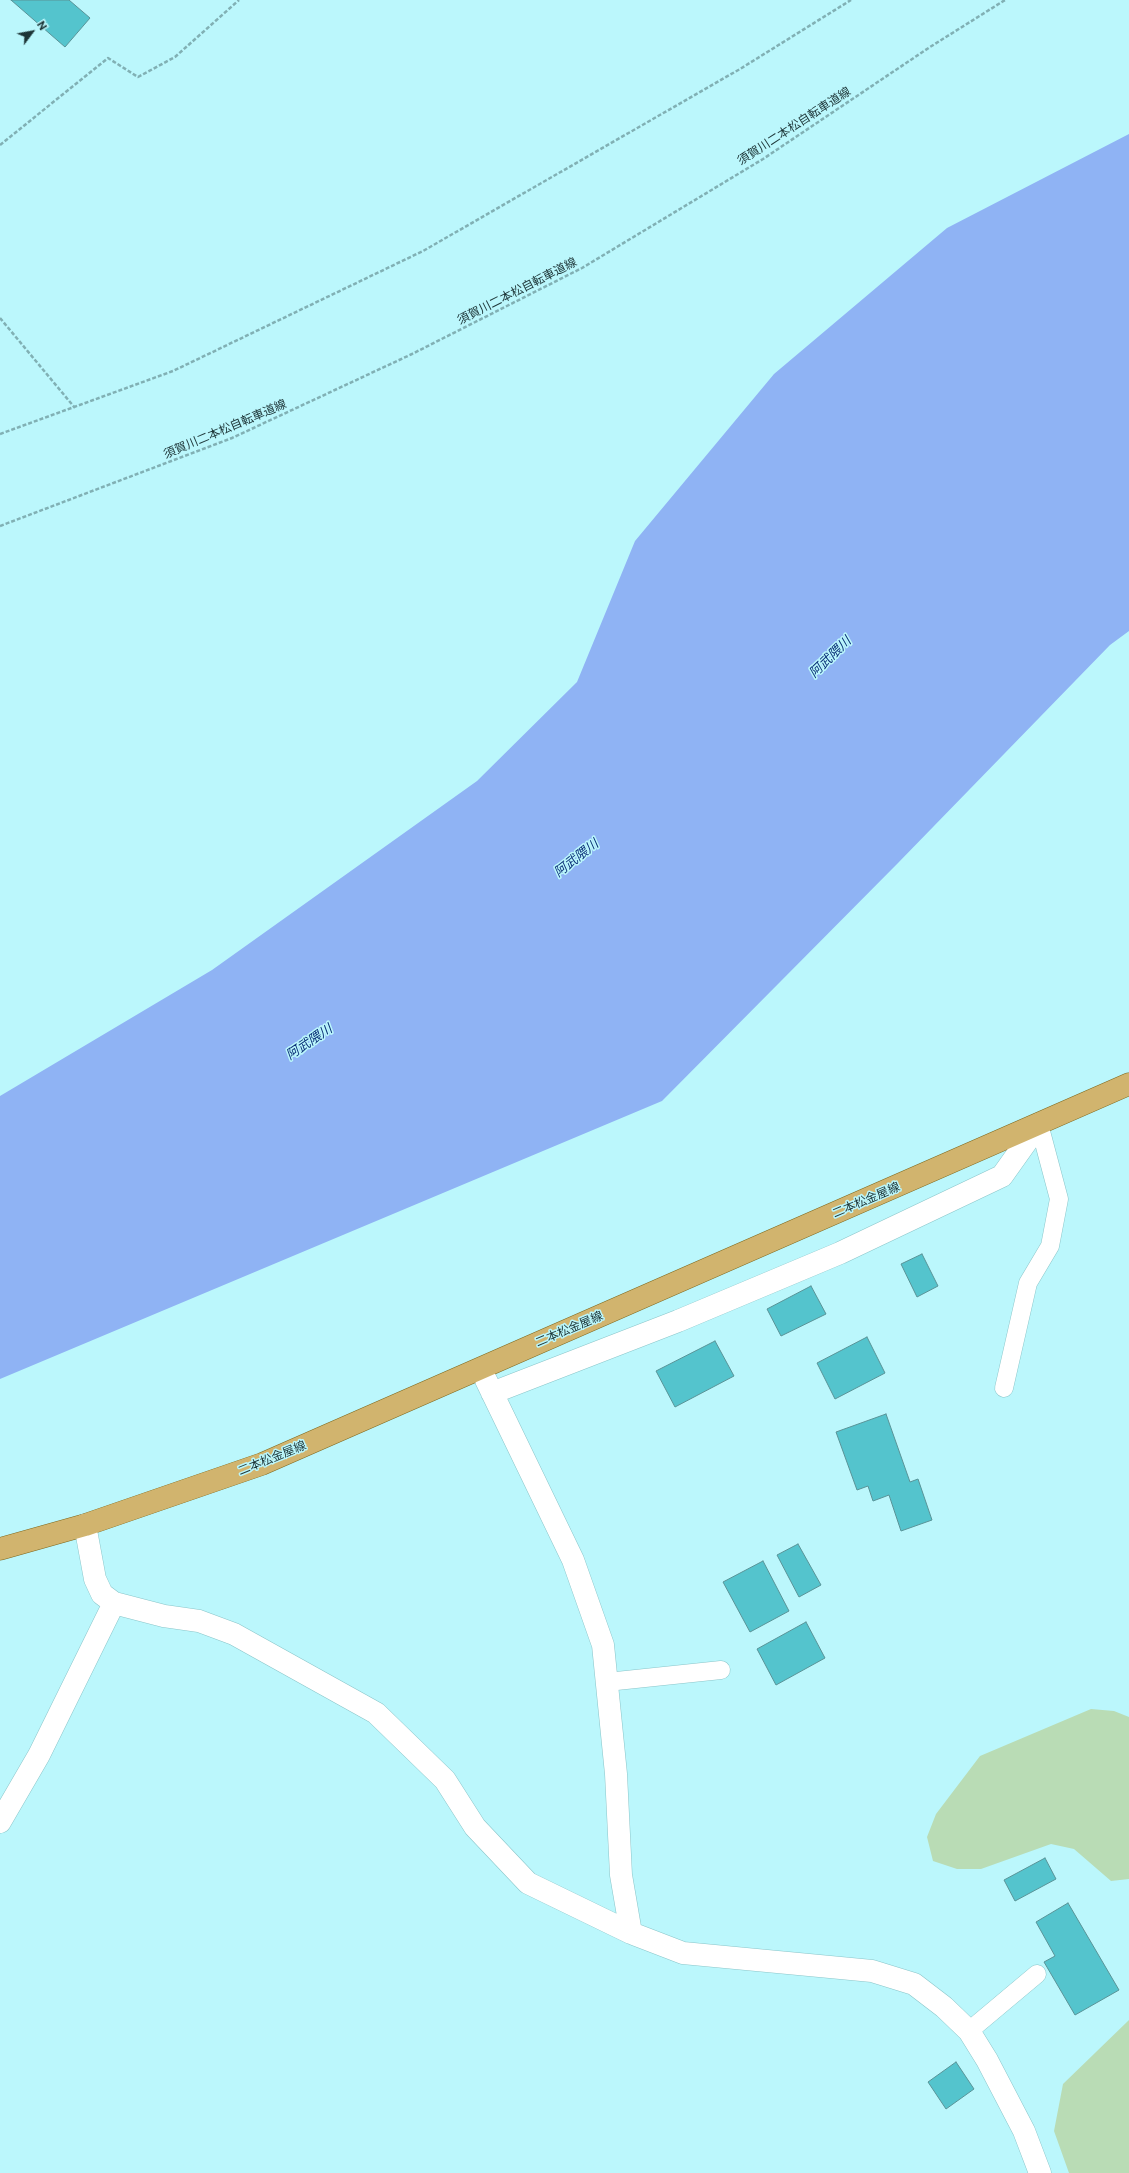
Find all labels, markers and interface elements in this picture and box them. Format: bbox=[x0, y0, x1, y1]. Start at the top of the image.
north arrow bbox=[12, 12, 52, 52]
text: N bbox=[35, 18, 50, 32]
street label: 須賀川二本松自転車道線 bbox=[735, 84, 853, 168]
street label: 須賀川二本松自転車道線 bbox=[455, 255, 579, 327]
street label: 須賀川二本松自転車道線 bbox=[161, 397, 289, 461]
water label: 阿武隈川 bbox=[806, 633, 854, 681]
water label: 阿武隈川 bbox=[551, 836, 601, 880]
water label: 阿武隈川 bbox=[283, 1021, 335, 1063]
street label: 二本松金屋線 bbox=[830, 1179, 902, 1221]
street label: 二本松金屋線 bbox=[533, 1308, 605, 1350]
street label: 二本松金屋線 bbox=[236, 1438, 308, 1478]

